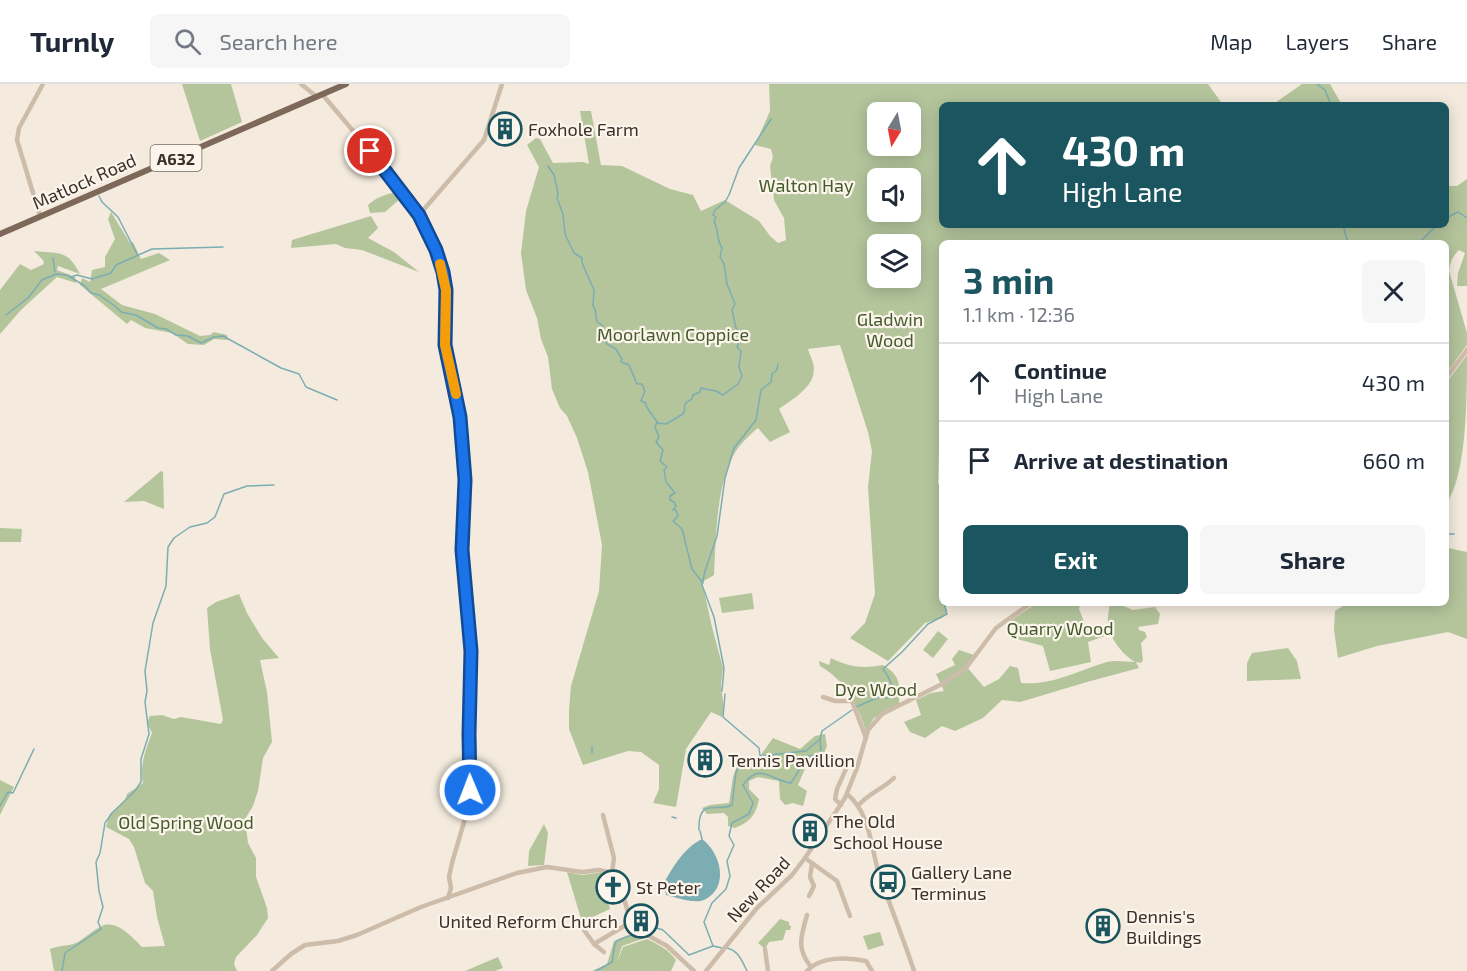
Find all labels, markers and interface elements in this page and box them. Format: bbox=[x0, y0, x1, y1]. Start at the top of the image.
search box bbox=[150, 14, 570, 68]
text: Turnly bbox=[30, 24, 114, 58]
icon: search bbox=[171, 25, 204, 58]
text: Search here bbox=[219, 28, 338, 54]
text: Map bbox=[1210, 29, 1252, 54]
text: Layers bbox=[1285, 29, 1349, 54]
text: Share bbox=[1382, 29, 1437, 54]
north arrow bbox=[867, 102, 921, 156]
map controls bbox=[867, 102, 921, 288]
building icon: Foxhole Farm bbox=[487, 111, 523, 147]
place label: Foxhole Farm bbox=[528, 118, 639, 140]
text: 430 m bbox=[1062, 124, 1185, 174]
pin bbox=[344, 125, 395, 176]
icon: ahead bbox=[963, 126, 1041, 204]
icon: arrive bbox=[353, 134, 386, 167]
road number: A632 bbox=[150, 145, 201, 171]
street label: Matlock Road bbox=[29, 148, 139, 214]
button: sound bbox=[867, 168, 921, 222]
park label: Walton Hay bbox=[759, 174, 854, 196]
text: High Lane bbox=[1062, 175, 1182, 207]
button: layers bbox=[867, 234, 921, 288]
text: 3 min bbox=[963, 258, 1054, 301]
button: close bbox=[1362, 260, 1425, 323]
text: 1.1 km · 12:36 bbox=[963, 302, 1075, 326]
park label: Gladwin Wood bbox=[857, 308, 923, 351]
park label: Moorlawn Coppice bbox=[597, 323, 749, 345]
text: Continue bbox=[1014, 357, 1107, 383]
icon: ahead bbox=[963, 366, 996, 399]
text: 430 m bbox=[1362, 369, 1425, 395]
text: High Lane bbox=[1014, 383, 1103, 407]
icon: arrive bbox=[963, 444, 996, 477]
text: Arrive at destination bbox=[1014, 447, 1228, 473]
text: 660 m bbox=[1362, 447, 1425, 473]
button: Exit bbox=[963, 525, 1188, 594]
button: Share bbox=[1200, 525, 1425, 594]
park label: Quarry Wood bbox=[1006, 617, 1114, 639]
park label: Dye Wood bbox=[835, 678, 917, 700]
building icon: Tennis Pavillion bbox=[687, 742, 723, 778]
place label: Tennis Pavillion bbox=[728, 749, 855, 771]
position arrow bbox=[438, 758, 502, 822]
place label: The Old School House bbox=[833, 810, 943, 853]
park label: Old Spring Wood bbox=[118, 811, 254, 833]
building icon: The Old School House bbox=[792, 813, 828, 849]
street label: New Road bbox=[722, 851, 794, 927]
place label: Gallery Lane Terminus bbox=[911, 861, 1012, 904]
bus stop icon: Gallery Lane Terminus bbox=[870, 864, 906, 900]
church icon: St Peter bbox=[595, 869, 631, 905]
place label: St Peter bbox=[636, 876, 701, 898]
building icon: United Reform Church bbox=[623, 903, 659, 939]
place label: Dennis's Buildings bbox=[1126, 905, 1202, 948]
building icon: Dennis's Buildings bbox=[1085, 908, 1121, 944]
place label: United Reform Church bbox=[438, 910, 618, 932]

